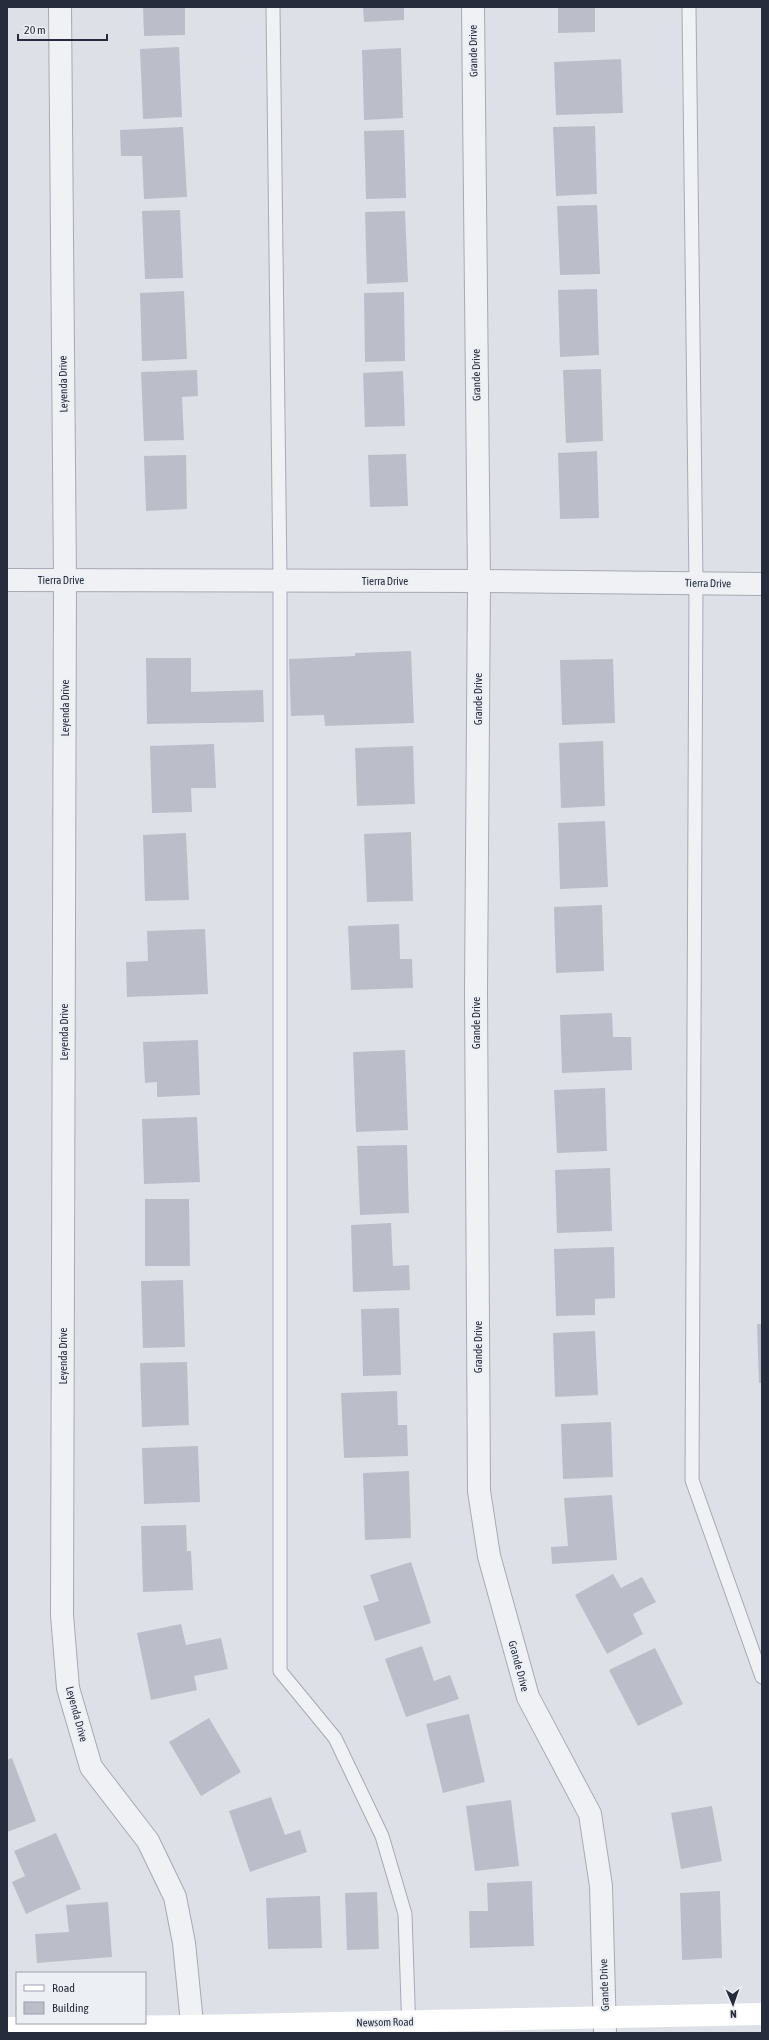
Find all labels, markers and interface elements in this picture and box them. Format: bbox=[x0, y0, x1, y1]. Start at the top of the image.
scale bar bbox=[18, 16, 107, 42]
text: 20 m bbox=[24, 23, 46, 37]
street label: Grande Drive bbox=[467, 25, 479, 77]
street label: Grande Drive bbox=[470, 349, 482, 401]
street label: Leyenda Drive bbox=[57, 355, 69, 413]
street label: Tierra Drive bbox=[38, 574, 84, 586]
street label: Tierra Drive bbox=[362, 575, 408, 587]
street label: Tierra Drive bbox=[685, 577, 731, 589]
street label: Grande Drive bbox=[472, 673, 484, 725]
street label: Leyenda Drive bbox=[59, 679, 71, 737]
street label: Grande Drive bbox=[470, 997, 482, 1049]
street label: Leyenda Drive bbox=[58, 1003, 70, 1061]
street label: Grande Drive bbox=[472, 1321, 484, 1373]
street label: Leyenda Drive bbox=[57, 1327, 69, 1385]
street label: Grande Drive bbox=[506, 1639, 532, 1693]
street label: Leyenda Drive bbox=[64, 1685, 90, 1743]
street label: Grande Drive bbox=[597, 1959, 611, 2011]
legend bbox=[16, 1972, 146, 2024]
text: Road bbox=[52, 1981, 75, 1995]
north arrow bbox=[713, 1984, 753, 2024]
text: Building bbox=[52, 2001, 90, 2015]
text: N bbox=[730, 2008, 737, 2020]
street label: Newsom Road bbox=[356, 2015, 414, 2029]

